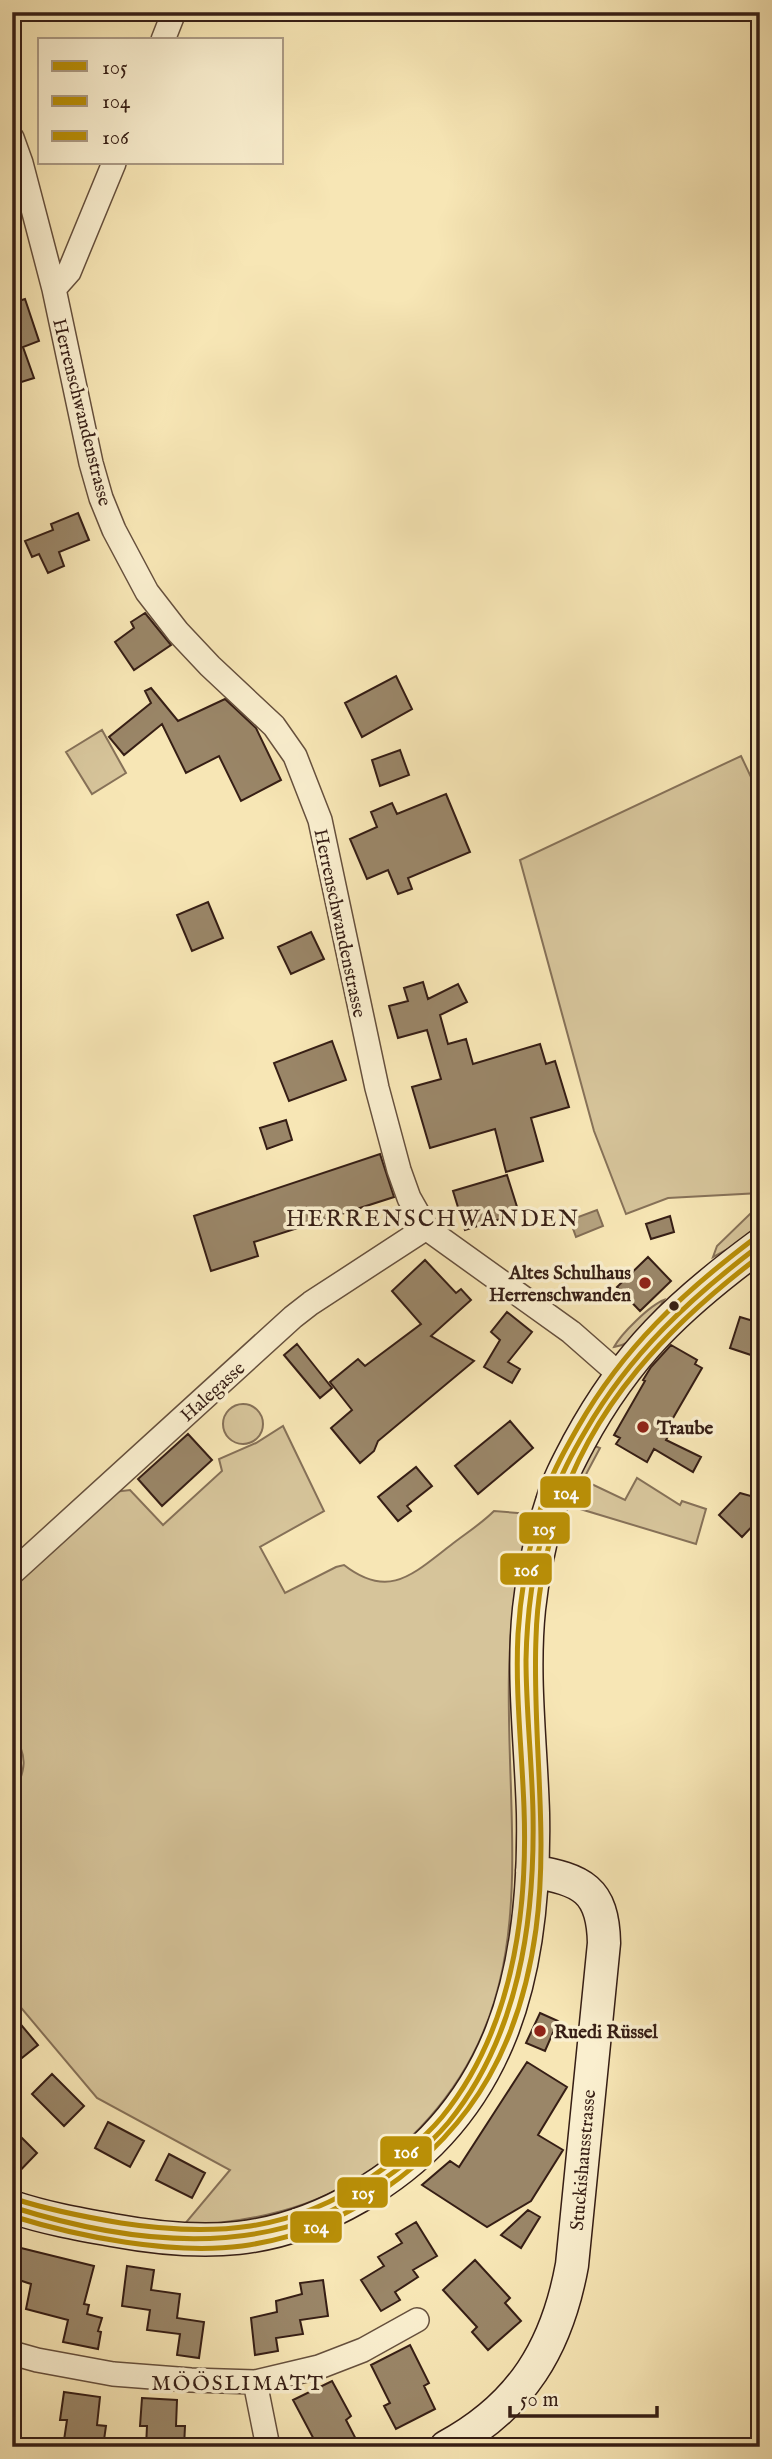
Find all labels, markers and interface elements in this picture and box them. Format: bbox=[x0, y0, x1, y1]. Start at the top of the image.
legend bbox=[38, 38, 284, 164]
text: 105 bbox=[102, 55, 128, 82]
text: 104 bbox=[102, 89, 131, 116]
text: 106 bbox=[102, 125, 130, 152]
street label: Herrenschwandenstrasse bbox=[46, 316, 116, 509]
street label: Herrenschwandenstrasse bbox=[307, 827, 371, 1020]
district label: HERRENSCHWANDEN bbox=[286, 1205, 580, 1234]
place label: Altes Schulhaus Herrenschwanden bbox=[489, 1262, 631, 1308]
marker: Altes Schulhaus Herrenschwanden bbox=[637, 1275, 653, 1291]
unlabelled marker bbox=[667, 1299, 681, 1313]
street label: Halegasse bbox=[176, 1357, 251, 1428]
place label: Traube bbox=[656, 1417, 714, 1441]
marker: Traube bbox=[635, 1419, 651, 1435]
line badge: 104 bbox=[539, 1475, 592, 1509]
text: 104 bbox=[553, 1482, 579, 1506]
line badge: 105 bbox=[518, 1511, 571, 1545]
text: 105 bbox=[532, 1518, 556, 1542]
line badge: 106 bbox=[499, 1552, 553, 1586]
text: 106 bbox=[514, 1559, 539, 1583]
place label: Ruedi Rüssel bbox=[554, 2021, 659, 2045]
marker: Ruedi Rüssel bbox=[532, 2023, 548, 2039]
street label: Stuckishausstrasse bbox=[566, 2088, 602, 2232]
line badge: 106 bbox=[379, 2135, 433, 2168]
text: 106 bbox=[394, 2141, 419, 2165]
line badge: 105 bbox=[336, 2176, 389, 2209]
text: 105 bbox=[351, 2182, 375, 2206]
line badge: 104 bbox=[289, 2210, 343, 2244]
text: 104 bbox=[303, 2216, 329, 2240]
district label: MÖÖSLIMATT bbox=[151, 2371, 325, 2398]
scale bar bbox=[510, 2375, 656, 2419]
text: 50 m bbox=[520, 2387, 559, 2414]

